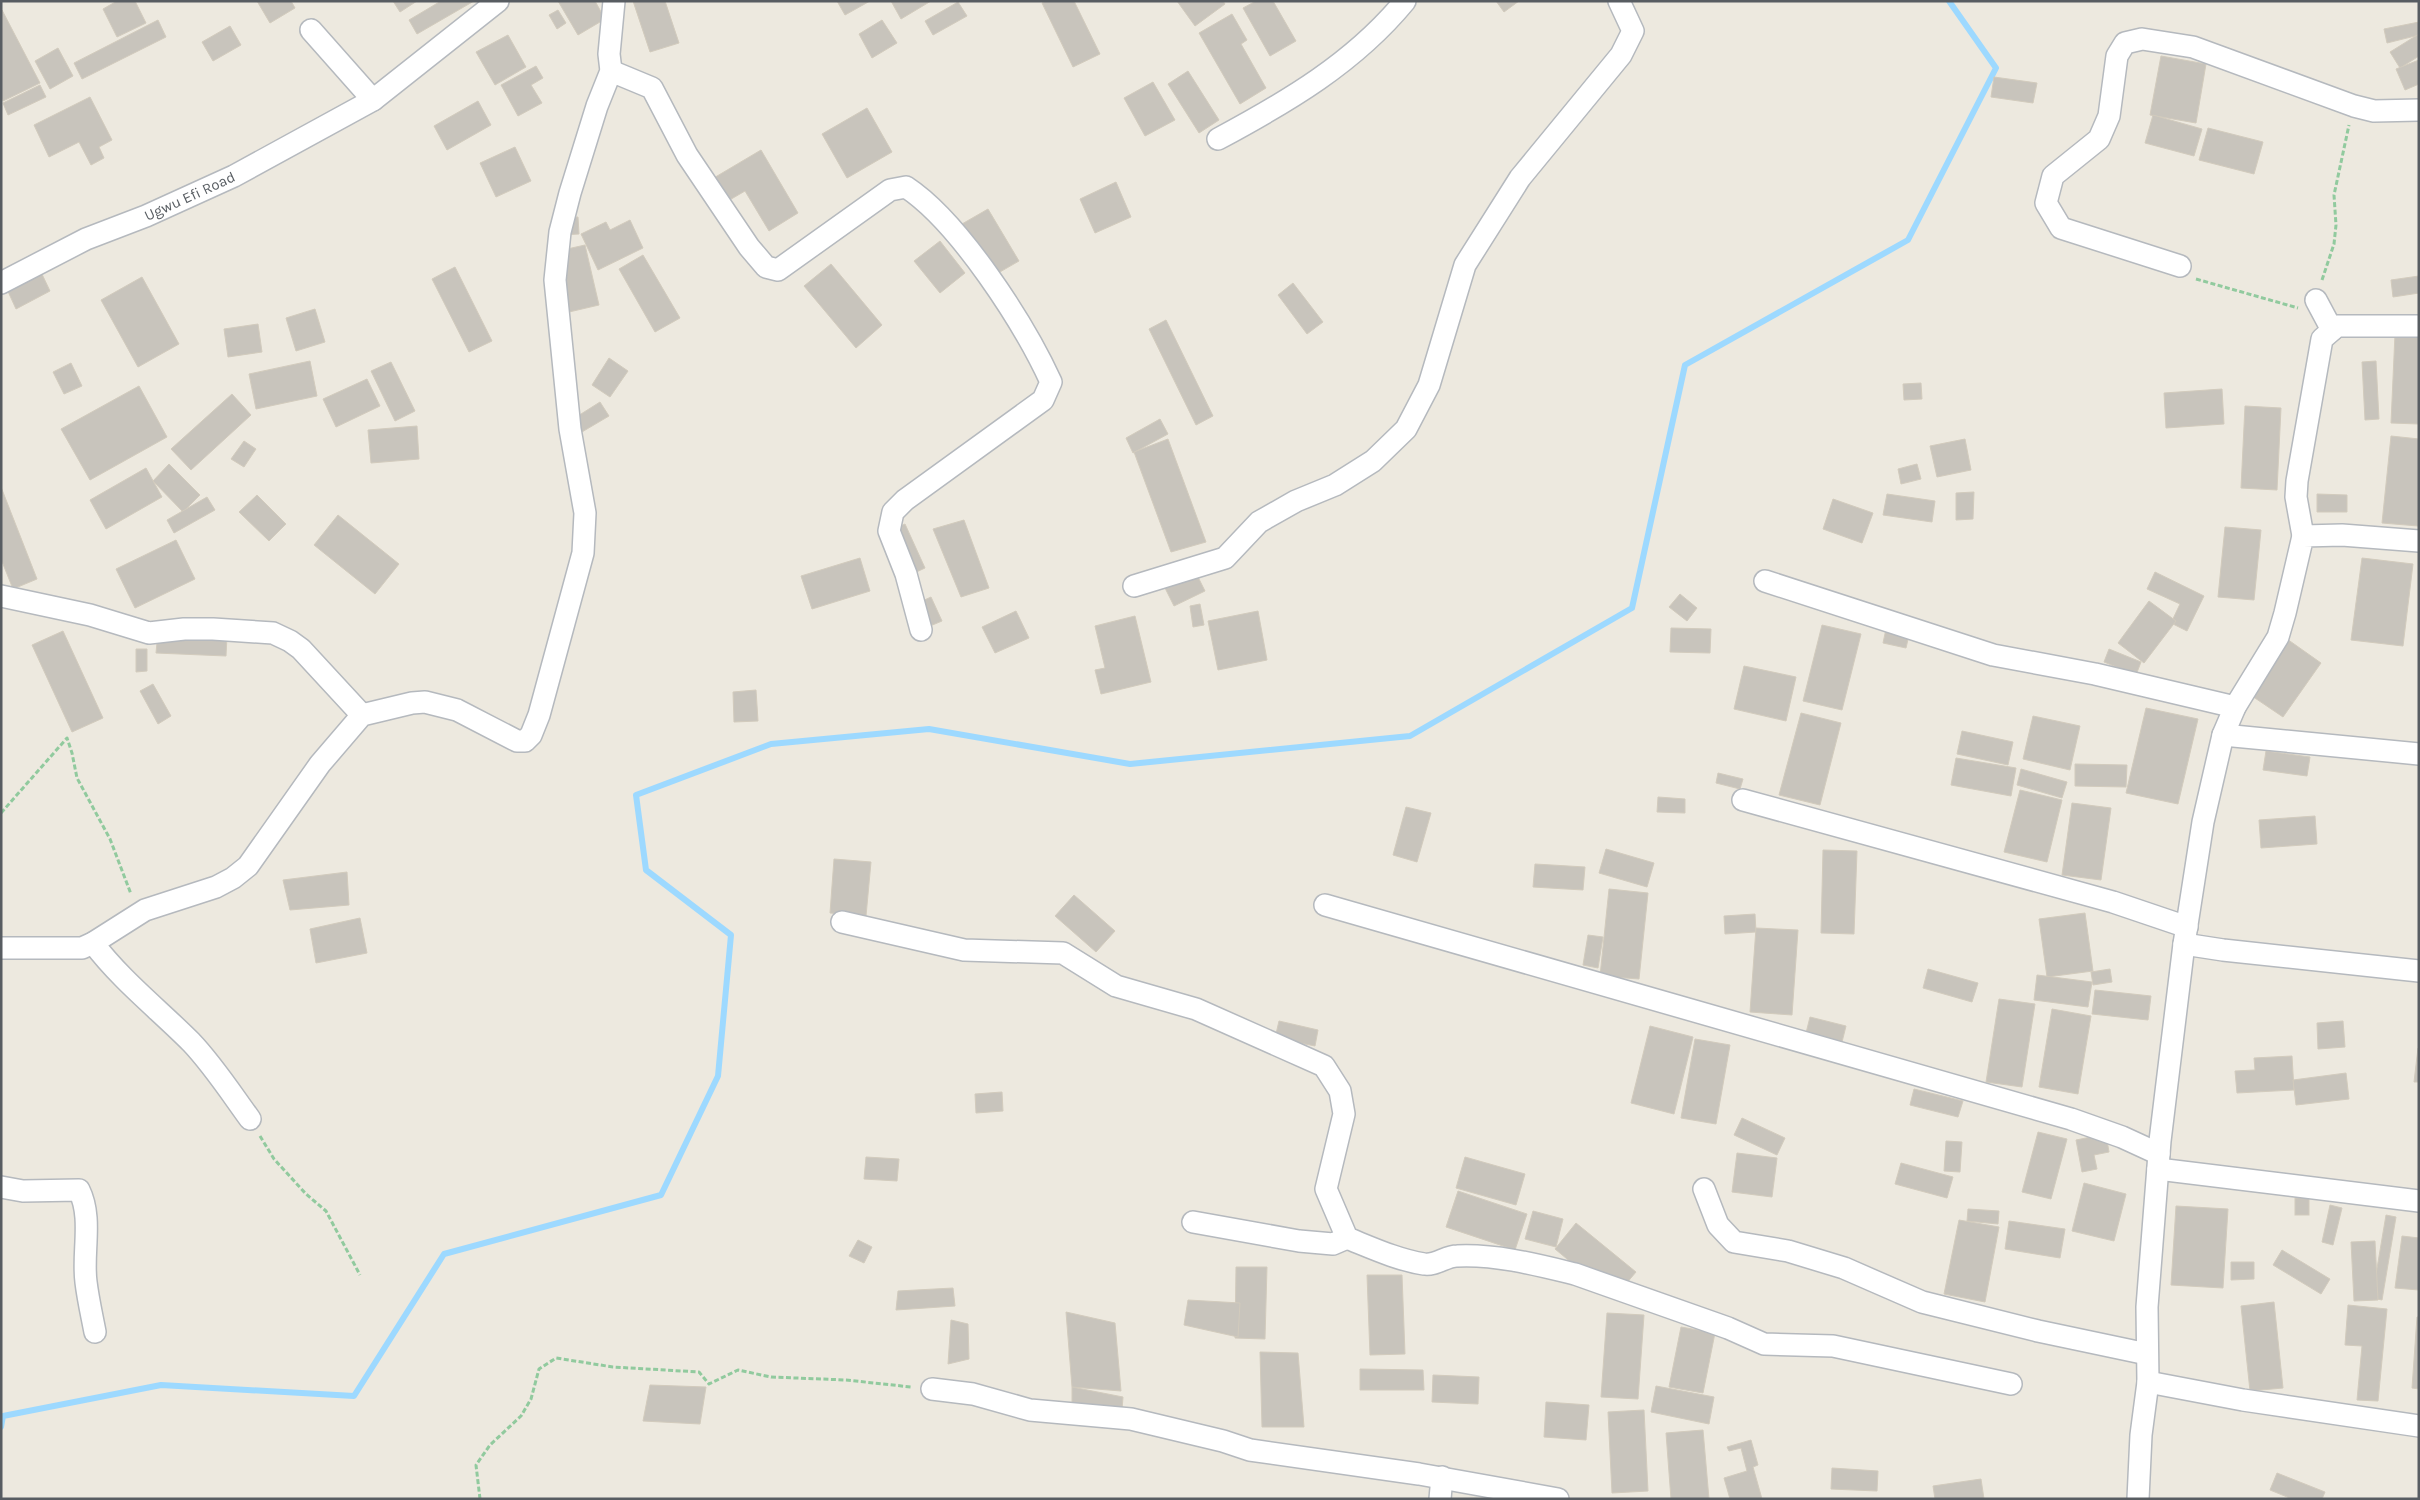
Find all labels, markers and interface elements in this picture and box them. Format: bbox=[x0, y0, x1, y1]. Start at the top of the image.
street label: Ugwu Efi Road bbox=[141, 168, 238, 225]

